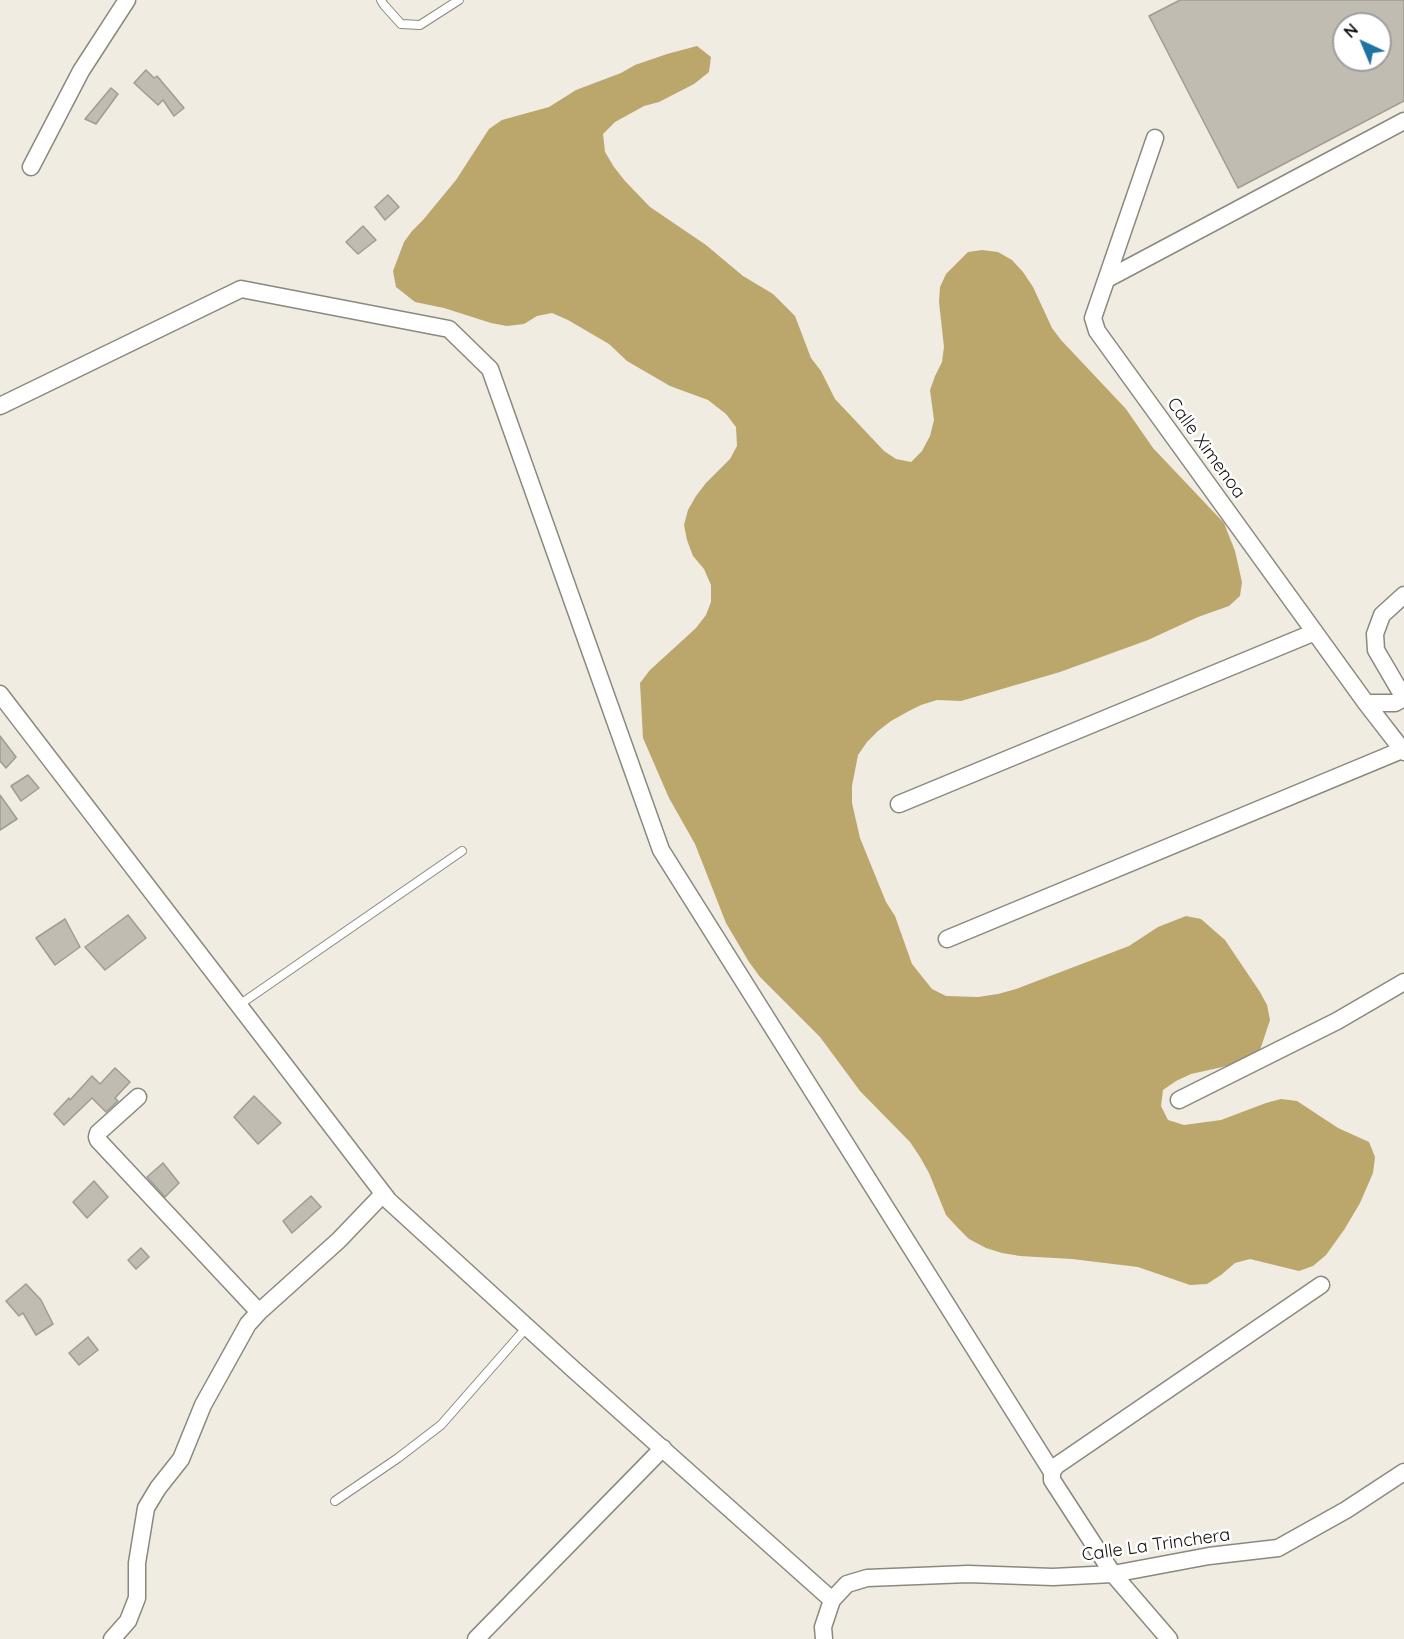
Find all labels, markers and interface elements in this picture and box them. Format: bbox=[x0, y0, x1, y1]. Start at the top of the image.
north arrow bbox=[1332, 12, 1392, 72]
text: N bbox=[1340, 19, 1362, 42]
street label: Calle Ximenoa bbox=[1162, 393, 1250, 503]
street label: Calle La Trinchera bbox=[1080, 1524, 1232, 1566]

